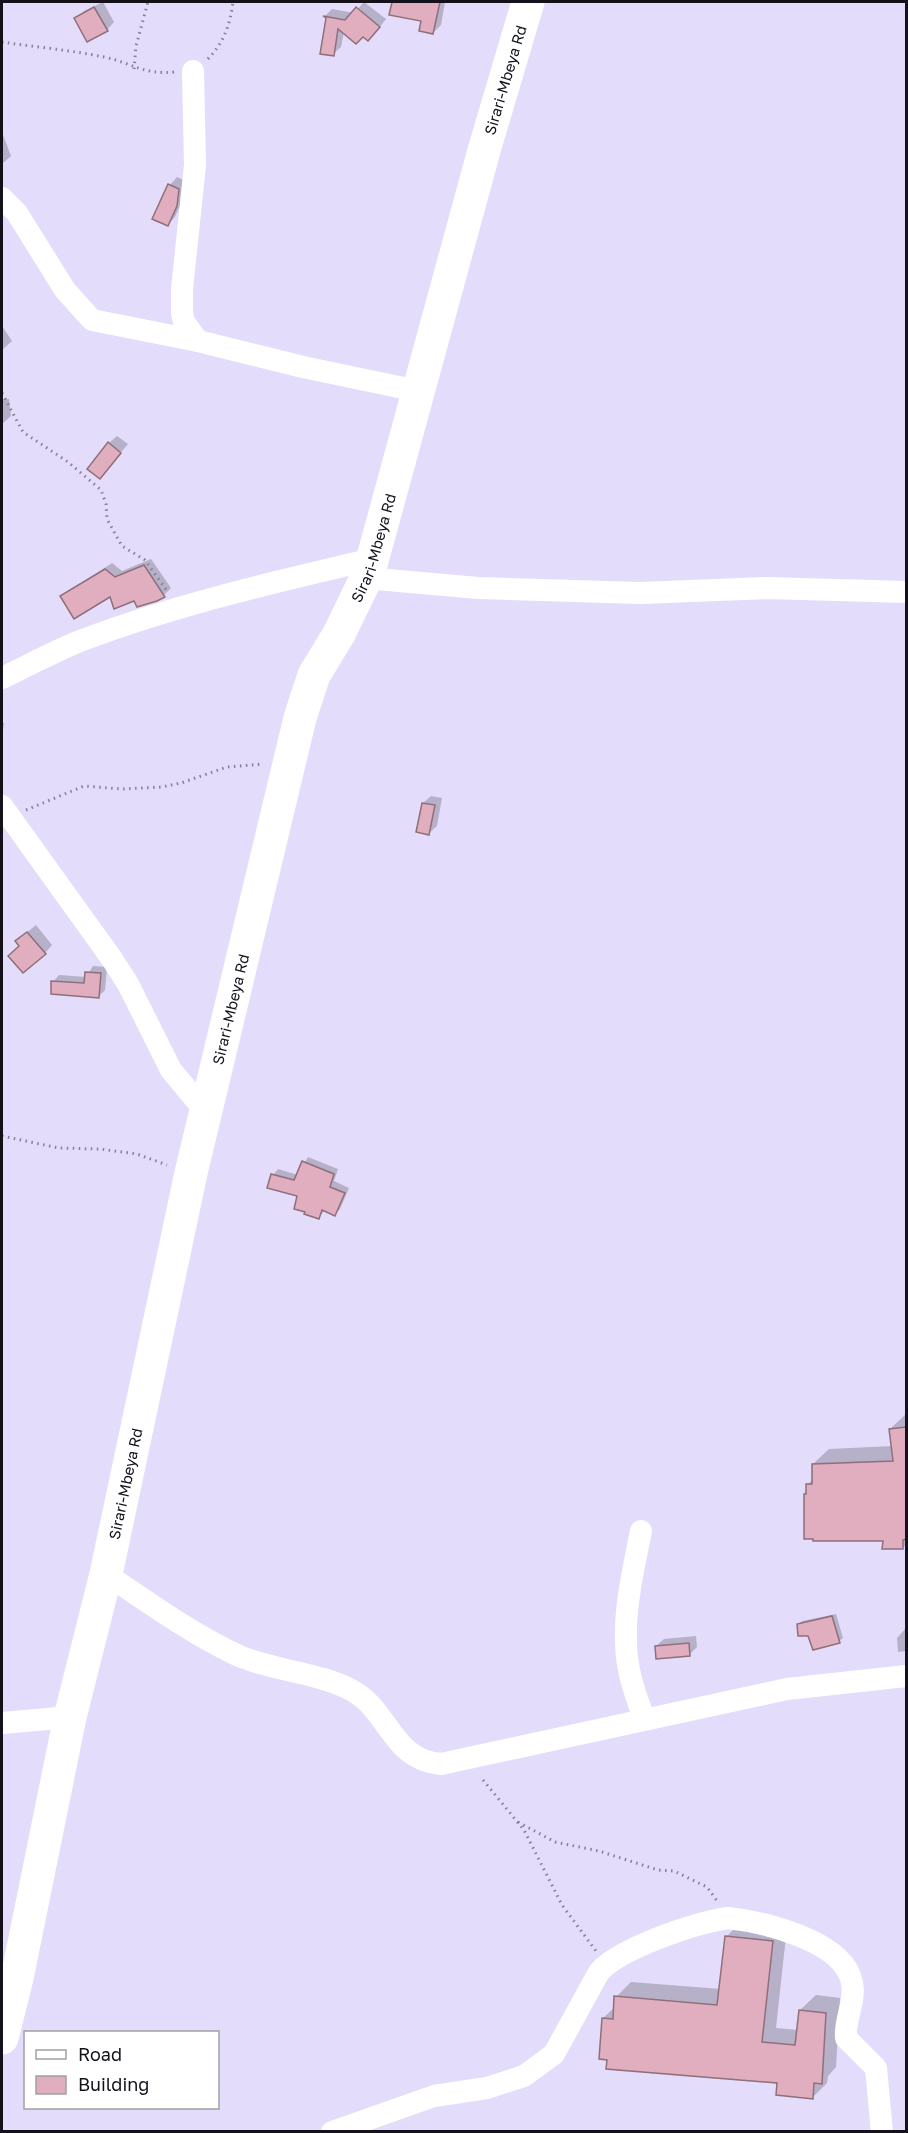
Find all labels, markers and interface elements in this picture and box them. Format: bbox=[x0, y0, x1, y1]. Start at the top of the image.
street label: Sirari-Mbeya Rd bbox=[480, 23, 530, 137]
street label: Sirari-Mbeya Rd bbox=[347, 491, 399, 605]
street label: Sirari-Mbeya Rd bbox=[208, 952, 252, 1066]
street label: Sirari-Mbeya Rd bbox=[105, 1426, 146, 1541]
legend bbox=[24, 2031, 219, 2109]
text: Road bbox=[78, 2043, 122, 2065]
text: Building bbox=[78, 2073, 149, 2095]

